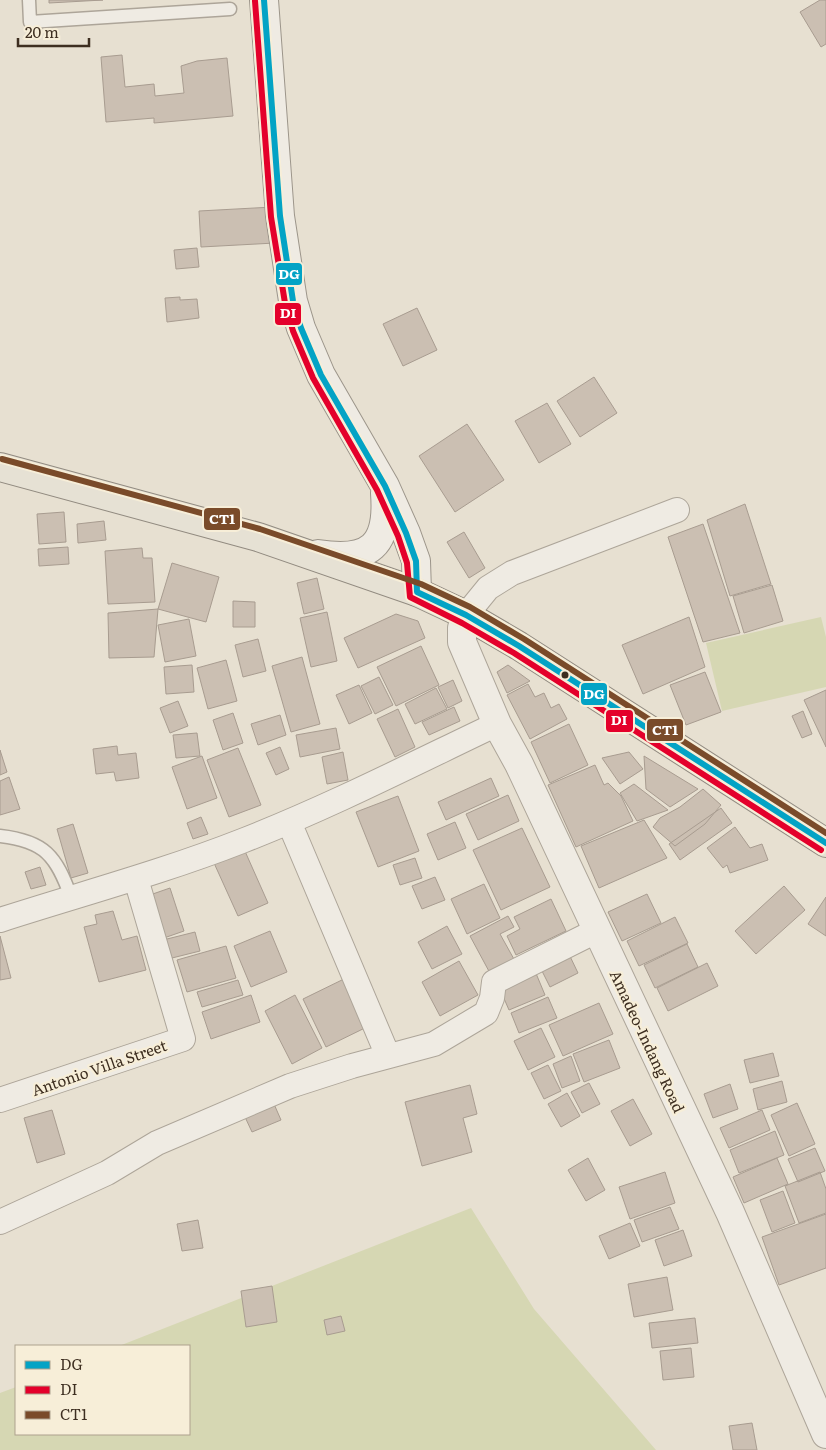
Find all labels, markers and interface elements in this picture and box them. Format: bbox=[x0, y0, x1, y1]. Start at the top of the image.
scale bar bbox=[18, 15, 89, 47]
text: 20 m bbox=[25, 20, 59, 43]
line badge: DG bbox=[275, 262, 303, 286]
text: DG bbox=[278, 263, 300, 283]
line badge: DI bbox=[274, 302, 302, 326]
text: DI bbox=[280, 302, 297, 322]
line badge: CT1 bbox=[203, 507, 241, 531]
text: CT1 bbox=[209, 508, 235, 528]
unlabelled marker bbox=[560, 670, 570, 680]
line badge: DG bbox=[580, 682, 608, 706]
text: DG bbox=[583, 683, 605, 703]
line badge: DI bbox=[605, 709, 634, 733]
text: DI bbox=[611, 709, 628, 729]
line badge: CT1 bbox=[646, 718, 684, 742]
text: CT1 bbox=[652, 719, 678, 739]
street label: Amadeo-Indang Road bbox=[605, 966, 691, 1116]
street label: Antonio Villa Street bbox=[28, 1033, 170, 1101]
legend bbox=[15, 1345, 190, 1435]
text: DG bbox=[60, 1352, 83, 1375]
text: DI bbox=[60, 1377, 78, 1400]
text: CT1 bbox=[60, 1402, 87, 1425]

